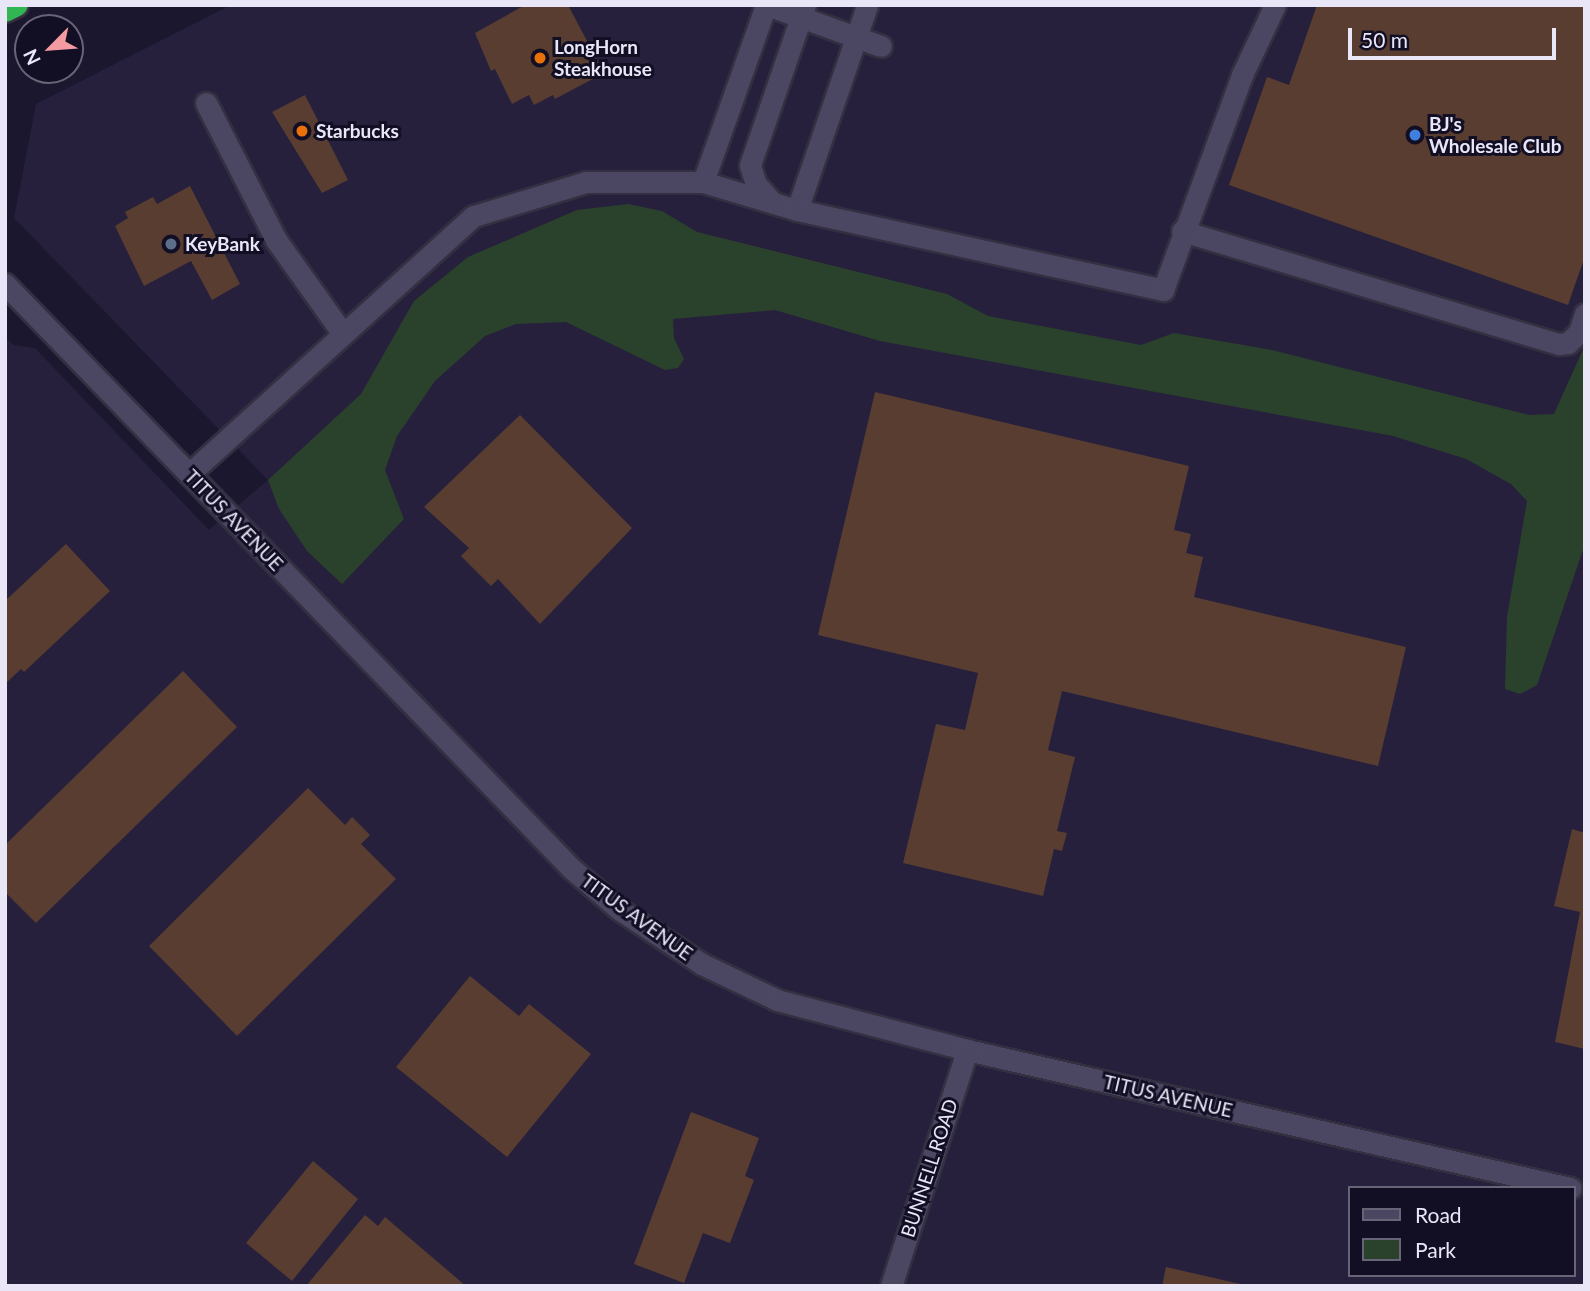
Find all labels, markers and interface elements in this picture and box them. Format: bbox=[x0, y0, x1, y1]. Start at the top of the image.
north arrow bbox=[14, 14, 84, 84]
scale bar bbox=[1352, 14, 1560, 58]
text: 50 m bbox=[1361, 27, 1408, 52]
place label: LongHorn Steakhouse bbox=[554, 36, 652, 80]
text: N bbox=[18, 46, 45, 69]
marker: LongHorn Steakhouse bbox=[532, 50, 548, 66]
place label: BJ's Wholesale Club bbox=[1429, 113, 1562, 157]
place label: Starbucks bbox=[316, 120, 399, 142]
marker: Starbucks bbox=[294, 123, 310, 139]
marker: BJ's Wholesale Club bbox=[1407, 127, 1423, 143]
place label: KeyBank bbox=[185, 233, 260, 255]
marker: KeyBank bbox=[163, 236, 179, 252]
street label: TITUS AVENUE bbox=[180, 465, 288, 575]
street label: TITUS AVENUE bbox=[577, 869, 697, 965]
street label: TITUS AVENUE bbox=[1101, 1070, 1235, 1122]
street label: BUNNELL ROAD bbox=[896, 1096, 962, 1240]
legend bbox=[1348, 1186, 1576, 1277]
text: Road bbox=[1415, 1202, 1462, 1227]
text: Park bbox=[1415, 1237, 1456, 1262]

